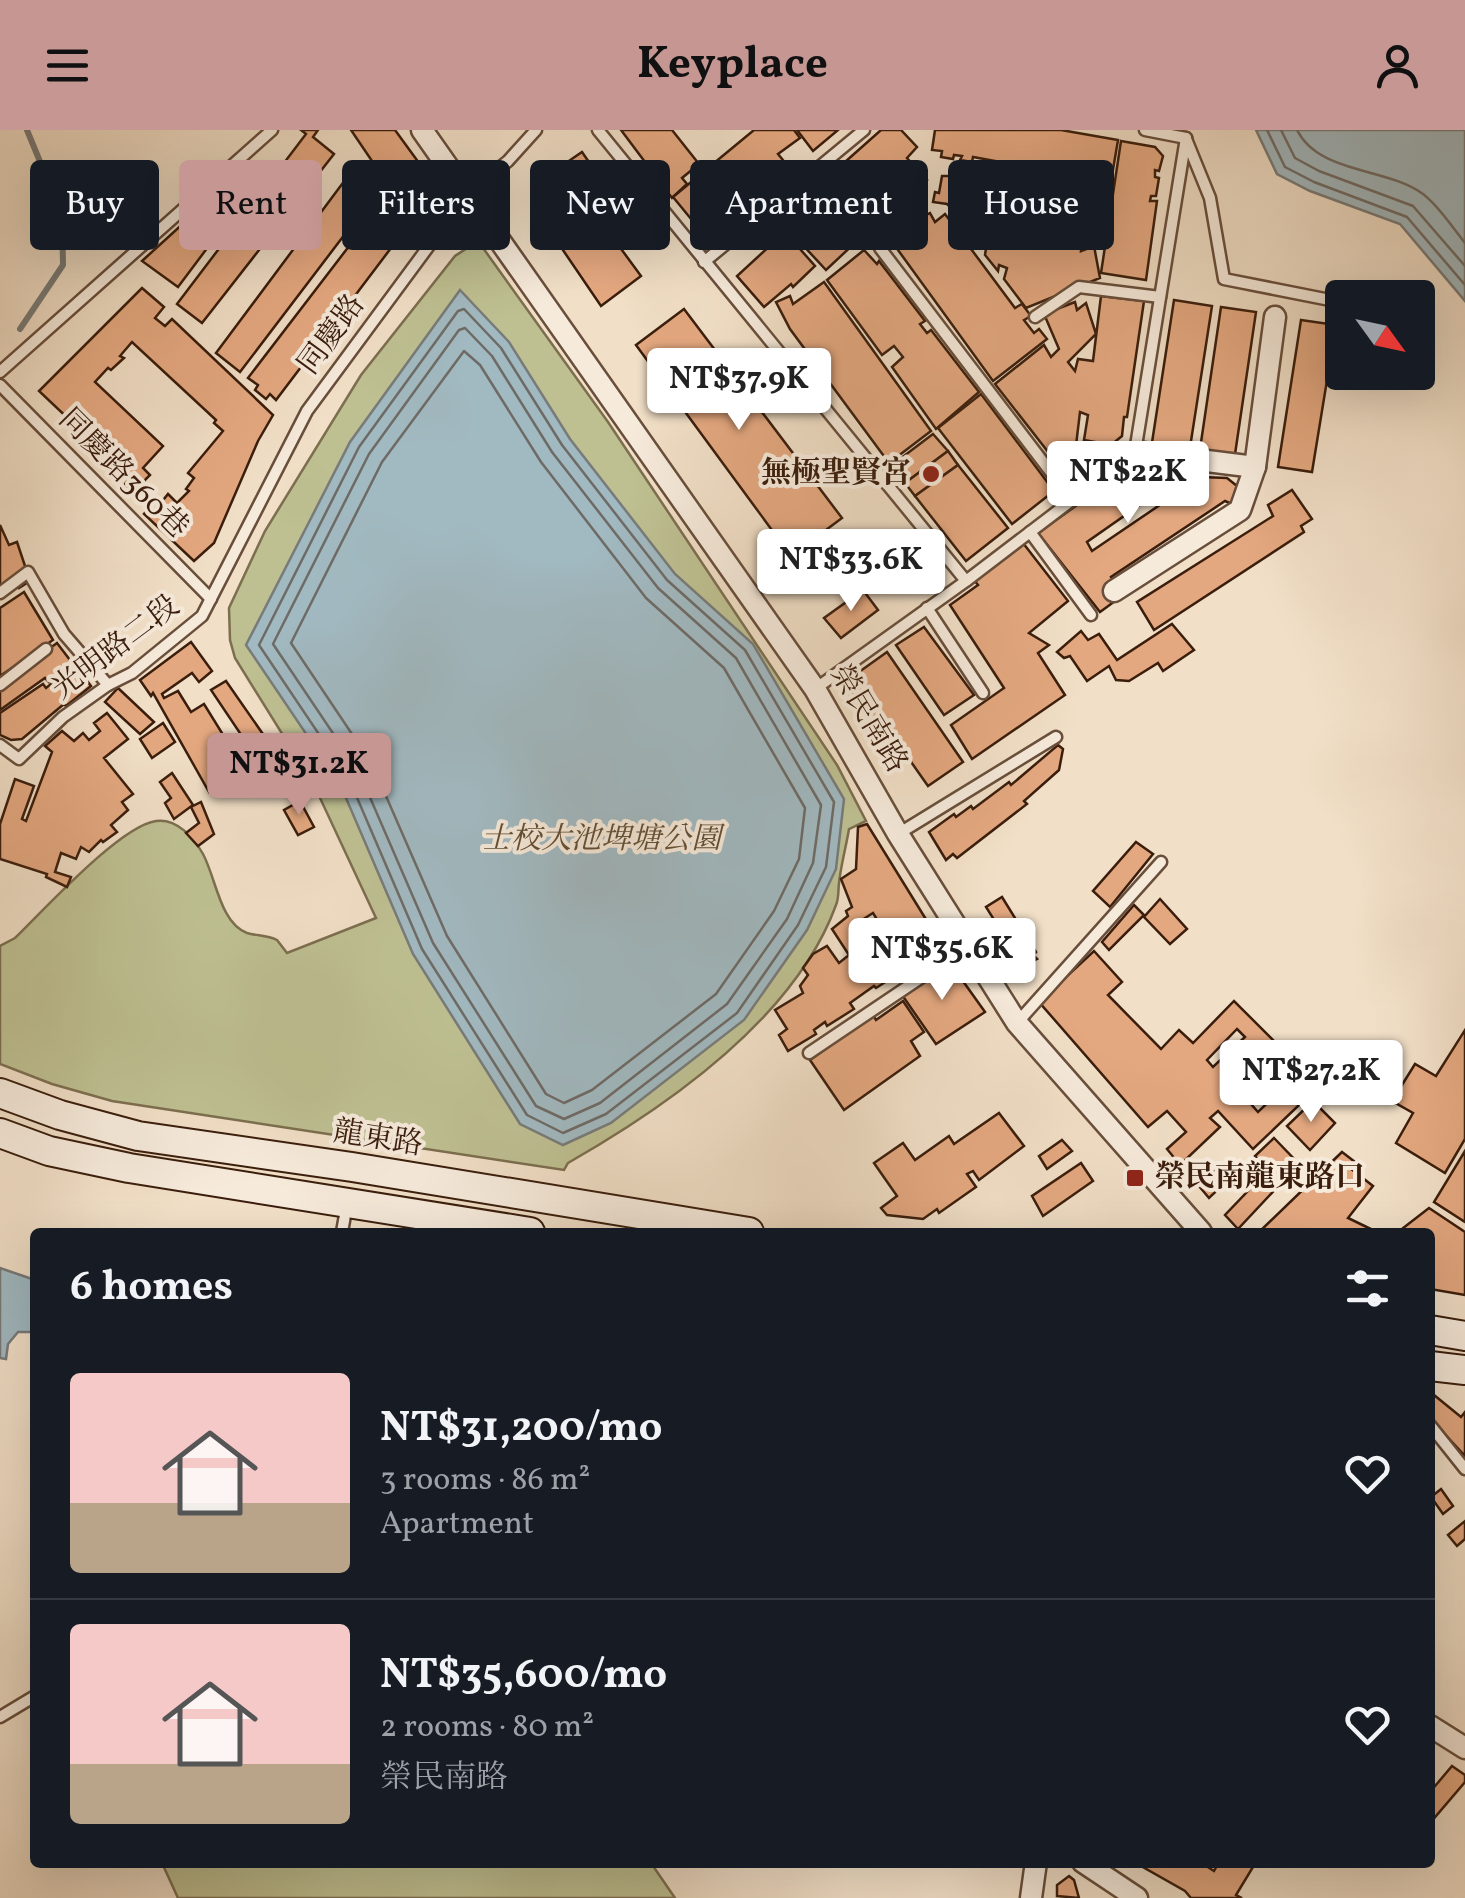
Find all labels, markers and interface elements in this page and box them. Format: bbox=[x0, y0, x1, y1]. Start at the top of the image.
text: Keyplace bbox=[637, 34, 828, 97]
icon: menu bbox=[40, 38, 95, 93]
icon: person bbox=[1370, 38, 1425, 93]
chip: Buy bbox=[30, 160, 159, 250]
chip: Rent bbox=[179, 160, 322, 250]
chip: Filters bbox=[342, 160, 510, 250]
chip: New bbox=[530, 160, 670, 250]
chip: Apartment bbox=[690, 160, 928, 250]
chip: House bbox=[948, 160, 1114, 250]
north arrow bbox=[1325, 280, 1435, 390]
map controls bbox=[1325, 280, 1435, 390]
street label: 同慶路 bbox=[289, 286, 375, 384]
pin: NT$37.9K bbox=[636, 348, 842, 433]
text: NT$37.9K bbox=[669, 358, 809, 402]
street label: 同慶路360巷 bbox=[49, 400, 197, 548]
pin: NT$22K bbox=[1047, 441, 1209, 526]
text: NT$22K bbox=[1069, 451, 1187, 495]
place label: 無極聖賢宮 bbox=[761, 453, 911, 495]
marker: 無極聖賢宮 bbox=[920, 463, 942, 485]
pin: NT$33.6K bbox=[748, 529, 954, 614]
text: NT$33.6K bbox=[779, 539, 923, 583]
street label: 光明路二段 bbox=[43, 586, 189, 710]
street label: 榮民南路 bbox=[819, 657, 917, 781]
pin: NT$31.2K bbox=[196, 733, 402, 818]
text: NT$31.2K bbox=[229, 743, 369, 787]
park label: 士校大池埤塘公園 bbox=[481, 819, 725, 861]
pin: NT$35.6K bbox=[839, 918, 1045, 1003]
text: NT$35.6K bbox=[871, 928, 1013, 972]
pin: NT$27.2K bbox=[1208, 1040, 1414, 1125]
text: NT$27.2K bbox=[1242, 1050, 1380, 1094]
street label: 龍東路 bbox=[330, 1111, 426, 1167]
place label: 榮民南龍東路口 bbox=[1155, 1157, 1365, 1199]
marker: 榮民南龍東路口 bbox=[1124, 1167, 1146, 1189]
text: 6 homes bbox=[70, 1259, 233, 1318]
icon: filters bbox=[1340, 1261, 1395, 1316]
text: NT$31,200/mo bbox=[380, 1400, 662, 1459]
icon: home bbox=[150, 1413, 270, 1533]
icon: heart bbox=[1340, 1446, 1395, 1501]
text: 3 rooms · 86 m² bbox=[380, 1459, 590, 1503]
text: Apartment bbox=[380, 1503, 534, 1547]
text: NT$35,600/mo bbox=[380, 1647, 667, 1706]
icon: home bbox=[150, 1664, 270, 1784]
icon: heart bbox=[1340, 1697, 1395, 1752]
text: 2 rooms · 80 m² bbox=[380, 1706, 594, 1750]
text: 榮民南路 bbox=[380, 1757, 508, 1801]

